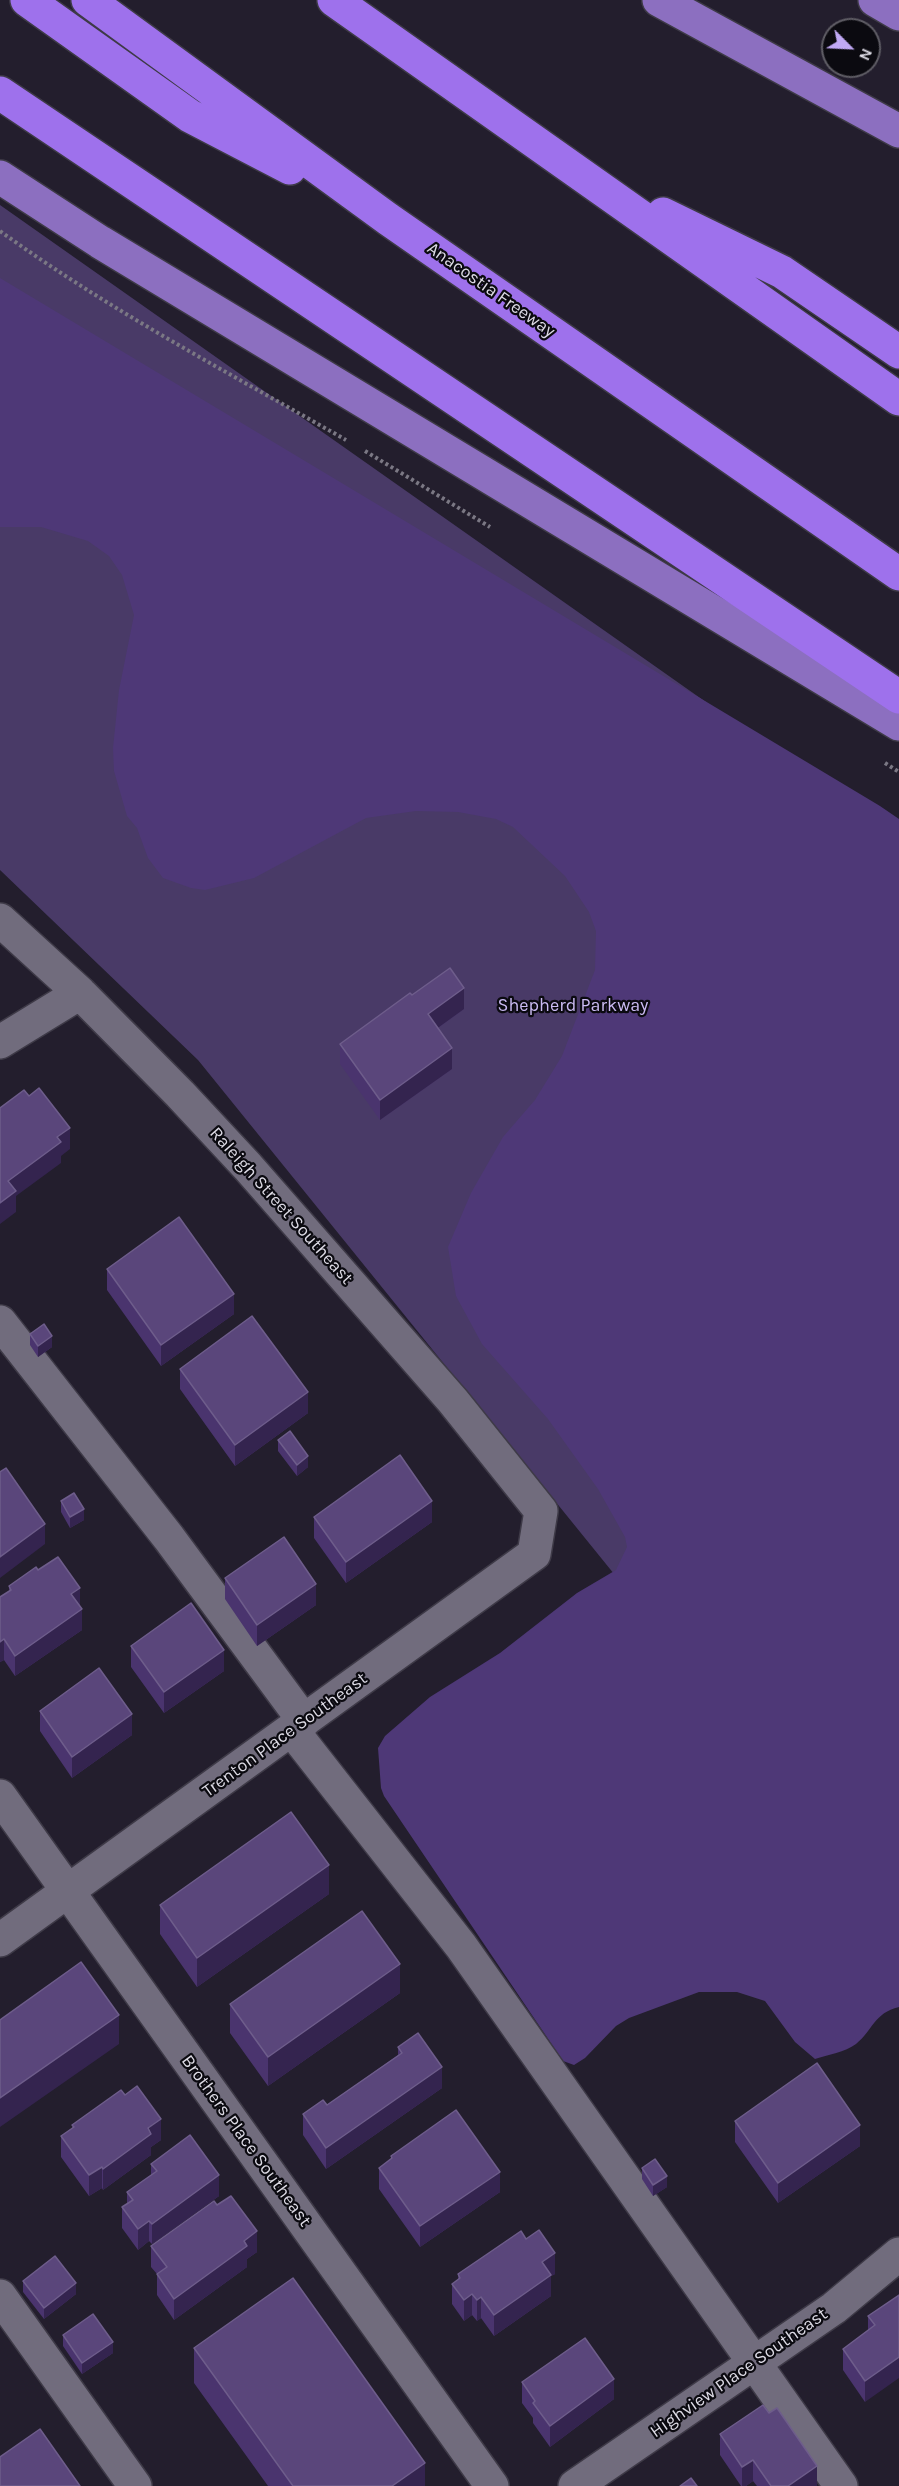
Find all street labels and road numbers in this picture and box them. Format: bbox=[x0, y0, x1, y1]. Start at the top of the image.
street label: Anacostia Freeway bbox=[423, 238, 559, 342]
street label: Raleigh Street Southeast bbox=[205, 1123, 357, 1289]
street label: Trenton Place Southeast bbox=[198, 1668, 372, 1802]
street label: Brothers Place Southeast bbox=[176, 2051, 316, 2231]
street label: Highview Place Southeast bbox=[646, 2303, 832, 2443]

